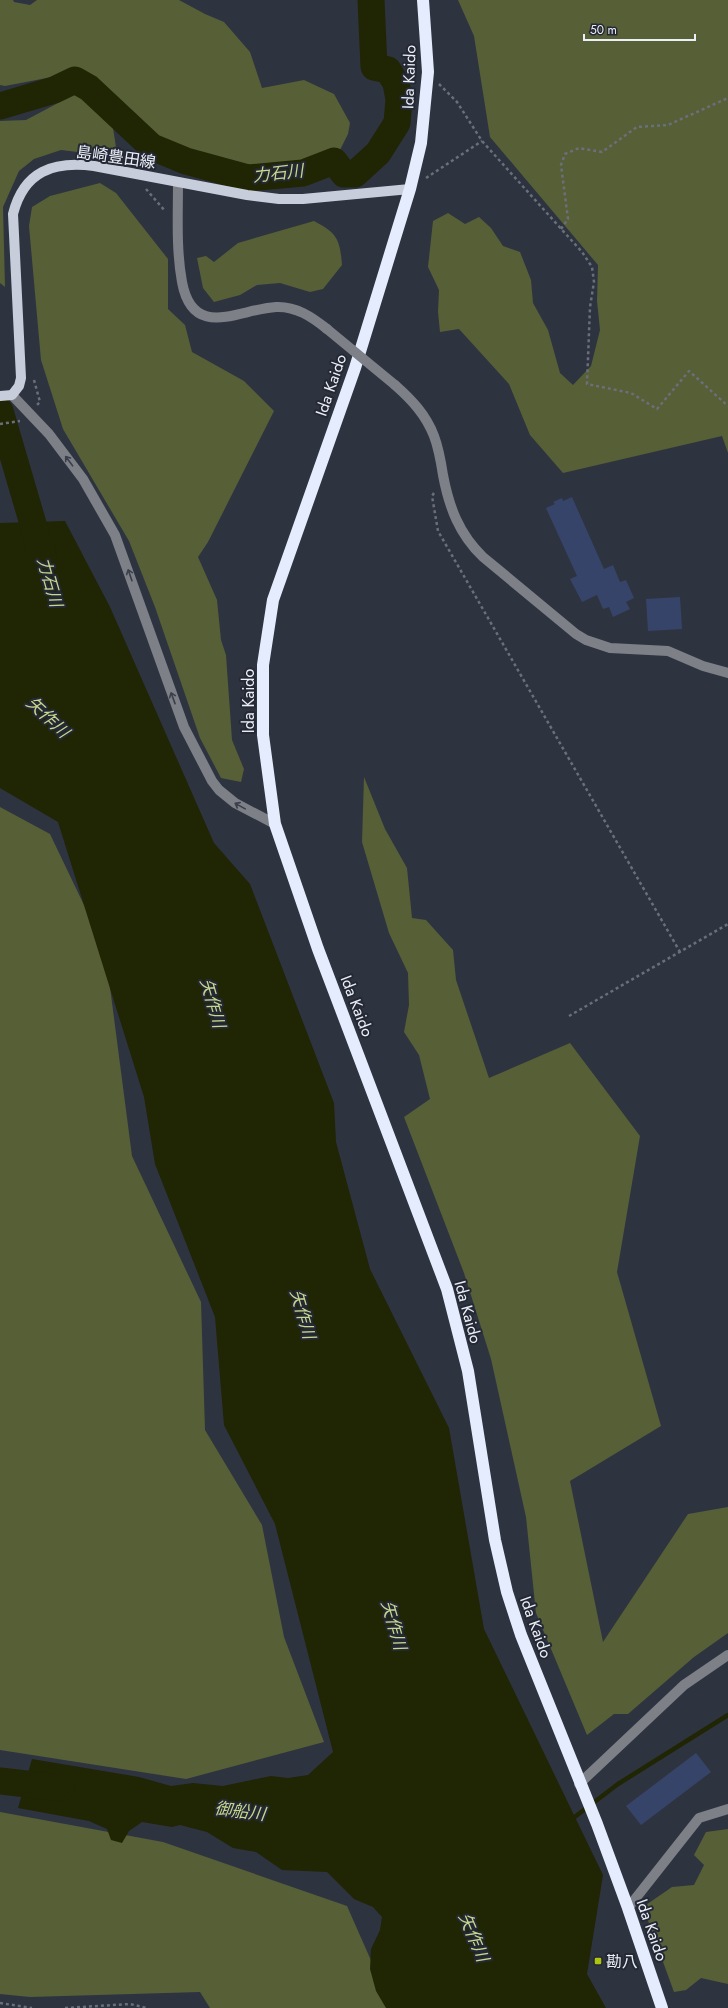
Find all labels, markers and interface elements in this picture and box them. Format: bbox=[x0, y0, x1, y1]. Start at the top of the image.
scale bar bbox=[584, 16, 695, 42]
text: 50 m bbox=[590, 21, 617, 39]
street label: Ida Kaido bbox=[396, 44, 422, 110]
street label: 島崎豊田線 bbox=[75, 140, 157, 174]
water label: 力石川 bbox=[251, 158, 307, 188]
street label: Ida Kaido bbox=[310, 351, 352, 419]
one-way arrow bbox=[65, 456, 73, 467]
water label: 力石川 bbox=[31, 554, 69, 612]
one-way arrow bbox=[126, 569, 133, 582]
street label: Ida Kaido bbox=[237, 669, 260, 733]
water label: 矢作川 bbox=[21, 691, 76, 745]
one-way arrow bbox=[169, 692, 177, 704]
one-way arrow bbox=[235, 802, 247, 809]
street label: Ida Kaido bbox=[335, 972, 379, 1040]
water label: 矢作川 bbox=[194, 975, 232, 1033]
street label: Ida Kaido bbox=[449, 1278, 487, 1346]
water label: 矢作川 bbox=[284, 1286, 322, 1344]
street label: Ida Kaido bbox=[514, 1593, 558, 1661]
water label: 矢作川 bbox=[375, 1597, 413, 1655]
water label: 御船川 bbox=[213, 1796, 269, 1826]
street label: Ida Kaido bbox=[631, 1896, 673, 1964]
water label: 矢作川 bbox=[453, 1909, 496, 1967]
place label: 勘八 bbox=[606, 1950, 638, 1973]
marker: 勘八 bbox=[593, 1956, 603, 1966]

